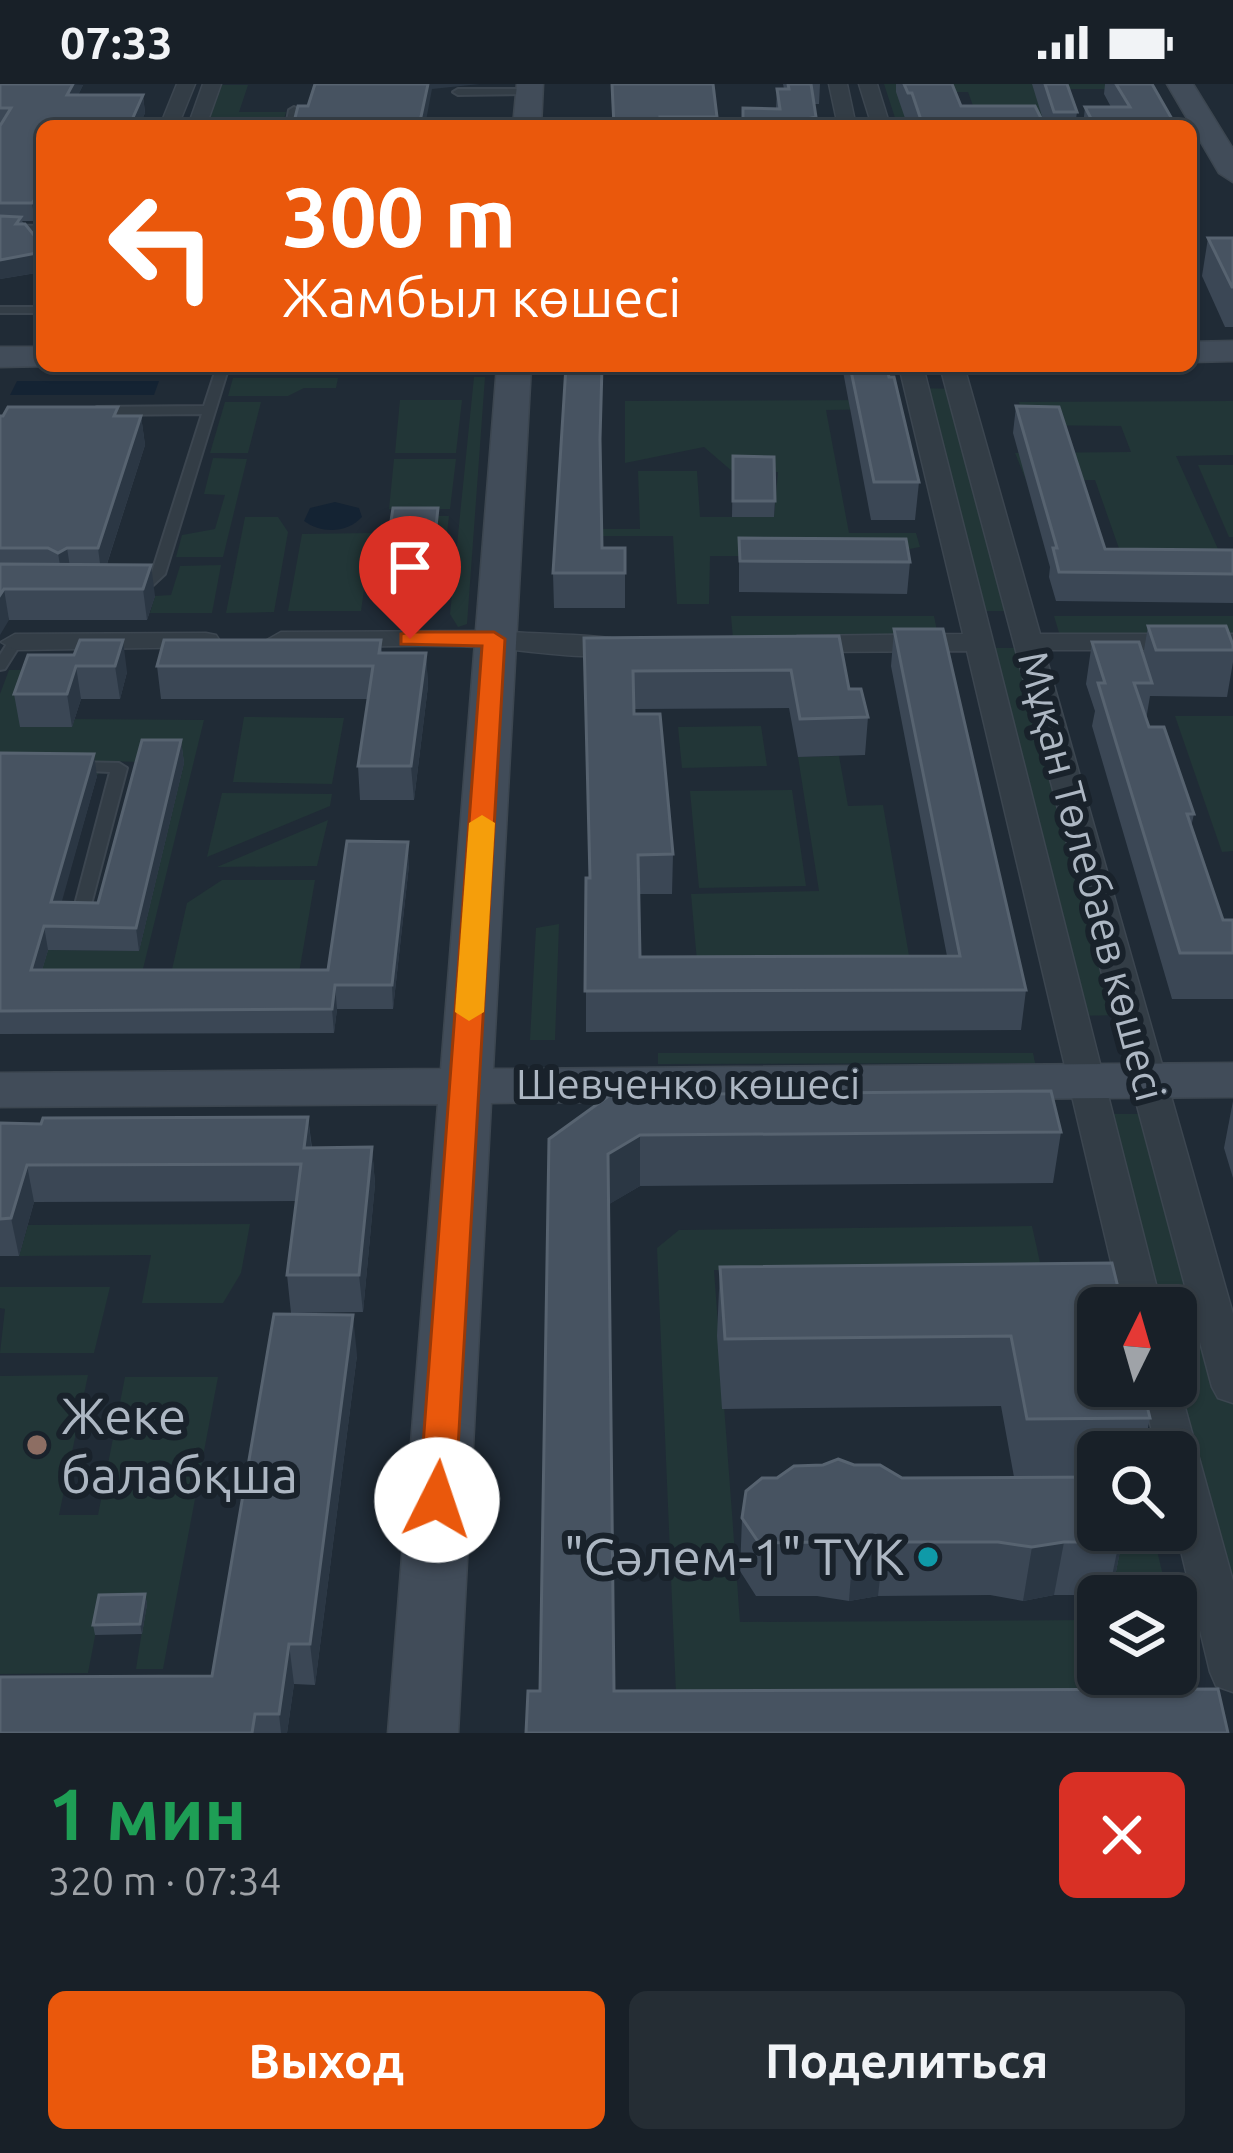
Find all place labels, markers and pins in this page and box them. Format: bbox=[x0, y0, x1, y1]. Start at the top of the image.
pin bbox=[359, 516, 461, 639]
place label: Жеке балабқша bbox=[61, 1386, 298, 1503]
marker: Жеке балабқша bbox=[24, 1432, 50, 1458]
place label: "Сәлем-1" ТҮК bbox=[564, 1527, 904, 1585]
marker: "Сәлем-1" ТҮК bbox=[915, 1544, 941, 1570]

